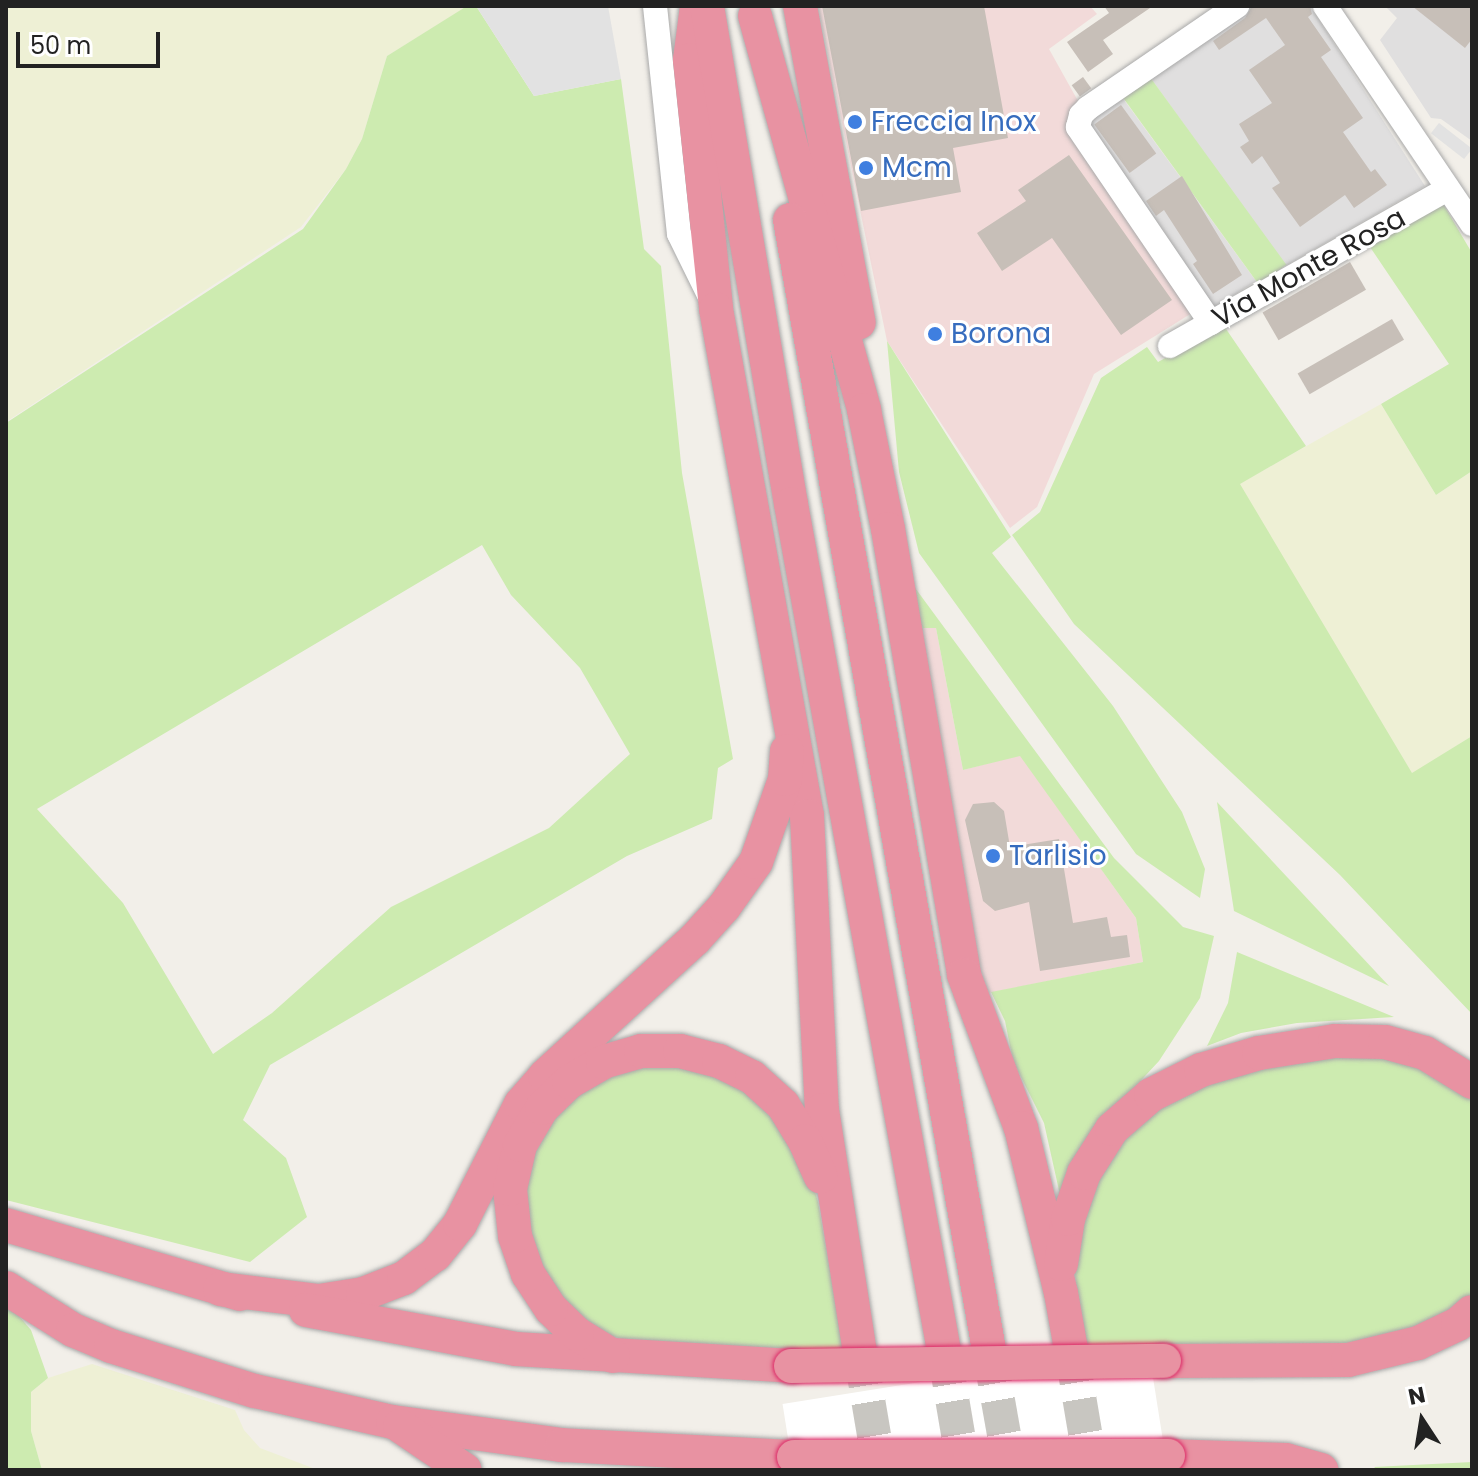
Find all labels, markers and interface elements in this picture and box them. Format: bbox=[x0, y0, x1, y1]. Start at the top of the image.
scale bar bbox=[20, 16, 164, 66]
text: 50 m bbox=[30, 29, 91, 62]
place label: Freccia Inox bbox=[871, 105, 1036, 139]
marker: Freccia Inox bbox=[846, 113, 864, 131]
place label: Mcm bbox=[882, 151, 952, 185]
marker: Mcm bbox=[857, 159, 875, 177]
street label: Via Monte Rosa bbox=[1207, 201, 1411, 335]
place label: Borona bbox=[951, 317, 1051, 351]
marker: Borona bbox=[926, 325, 944, 343]
place label: Tarlisio bbox=[1009, 839, 1107, 873]
marker: Tarlisio bbox=[984, 847, 1002, 865]
text: N bbox=[1406, 1379, 1428, 1413]
north arrow bbox=[1382, 1380, 1462, 1460]

